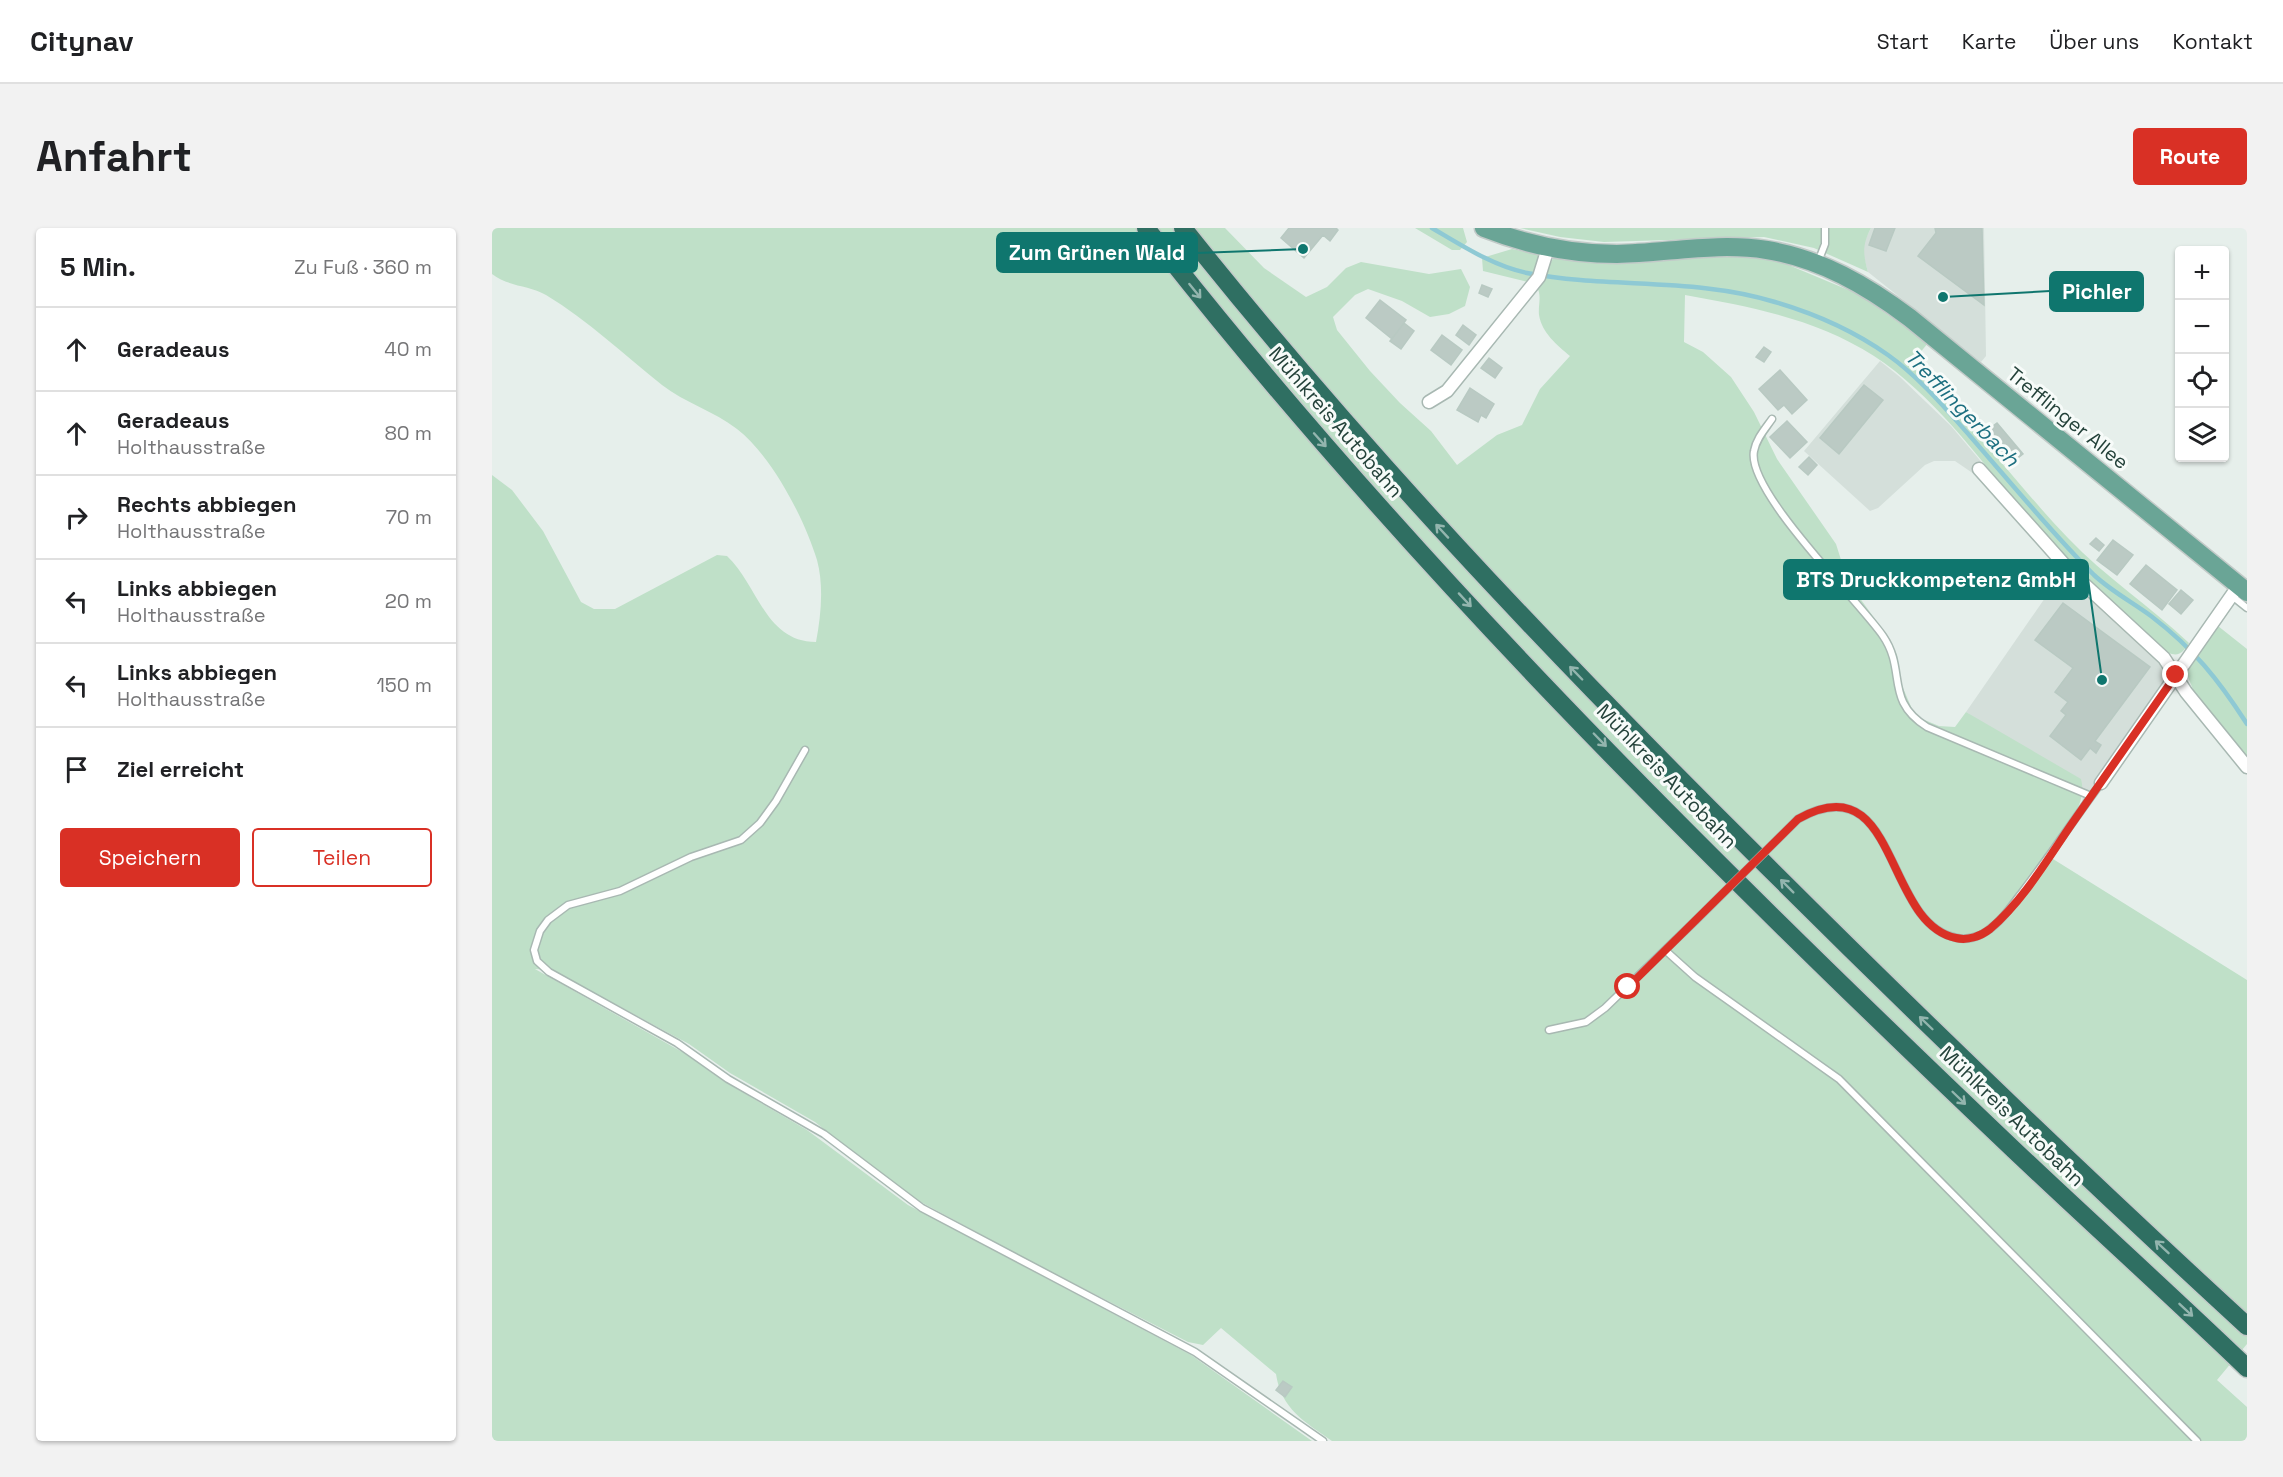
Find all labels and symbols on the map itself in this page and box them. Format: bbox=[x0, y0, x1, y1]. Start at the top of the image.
callout: Zum Grünen Wald bbox=[997, 233, 1197, 272]
text: Zum Grünen Wald bbox=[1009, 239, 1185, 266]
callout: Pichler bbox=[2050, 272, 2143, 311]
text: Pichler bbox=[2062, 278, 2132, 305]
one-way arrow bbox=[1188, 282, 1201, 298]
street label: Mühlkreis Autobahn bbox=[1263, 341, 1409, 503]
water label: Trefflingerbach bbox=[1899, 343, 2026, 473]
street label: Trefflinger Allee bbox=[2002, 361, 2134, 475]
one-way arrow bbox=[1313, 432, 1327, 447]
one-way arrow bbox=[1435, 523, 1449, 538]
callout: BTS Druckkompetenz GmbH bbox=[1784, 560, 2088, 599]
text: BTS Druckkompetenz GmbH bbox=[1796, 566, 2076, 593]
one-way arrow bbox=[1458, 592, 1473, 607]
route end bbox=[2162, 661, 2188, 687]
one-way arrow bbox=[1569, 665, 1583, 680]
street label: Mühlkreis Autobahn bbox=[1591, 698, 1743, 854]
one-way arrow bbox=[1593, 733, 1608, 748]
one-way arrow bbox=[1779, 879, 1794, 894]
route start bbox=[1614, 973, 1640, 999]
one-way arrow bbox=[1918, 1015, 1933, 1030]
street label: Mühlkreis Autobahn bbox=[1934, 1040, 2090, 1192]
one-way arrow bbox=[1952, 1090, 1967, 1105]
one-way arrow bbox=[2155, 1240, 2170, 1254]
one-way arrow bbox=[2178, 1303, 2193, 1318]

